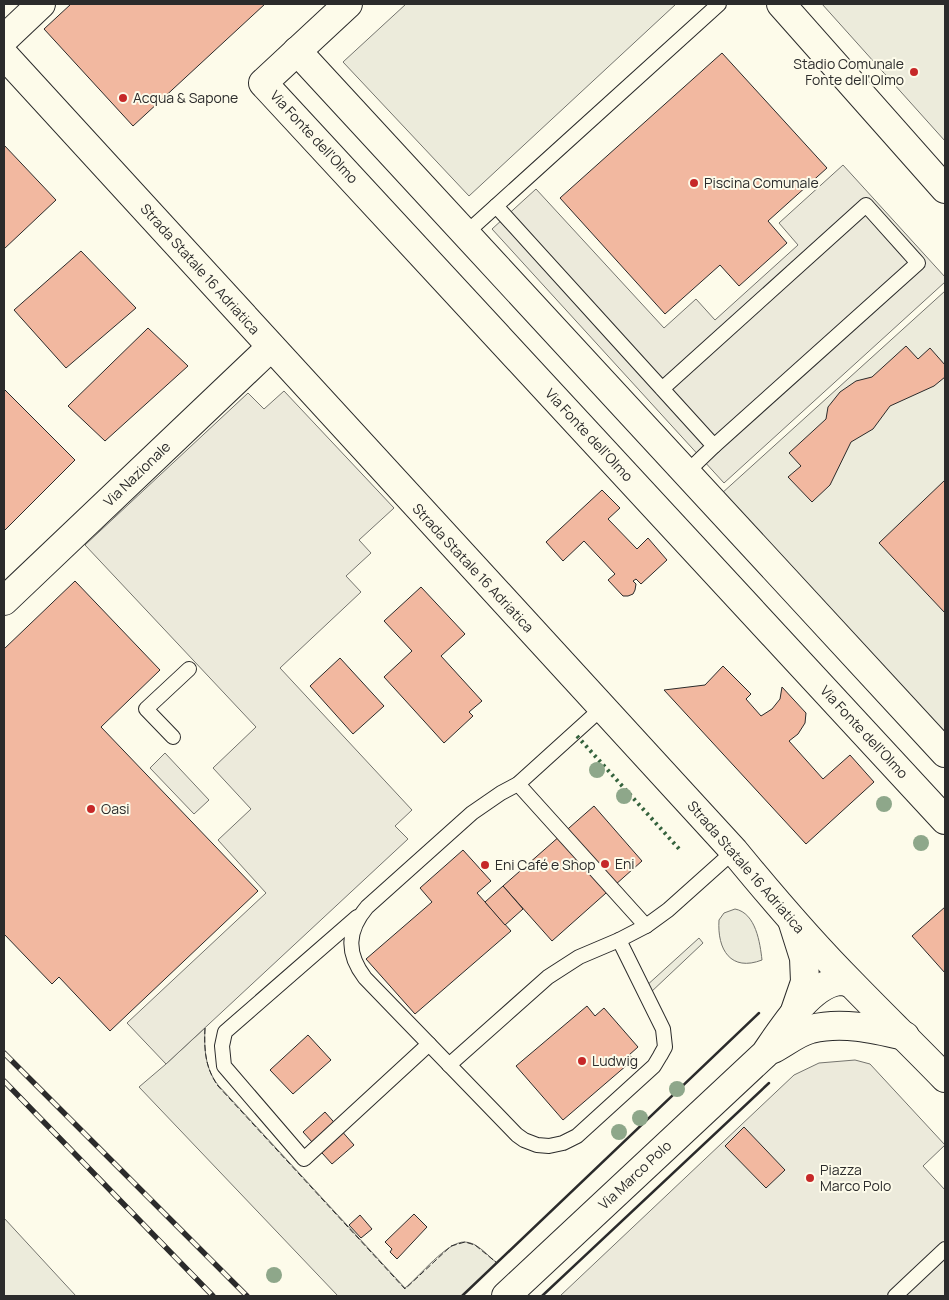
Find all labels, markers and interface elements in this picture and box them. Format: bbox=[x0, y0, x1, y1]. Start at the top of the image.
place label: Stadio Comunale Fonte dell'Olmo bbox=[793, 54, 904, 89]
marker: Stadio Comunale Fonte dell'Olmo bbox=[908, 66, 920, 78]
street label: Via Fonte dell'Olmo bbox=[266, 86, 363, 187]
place label: Acqua & Sapone bbox=[133, 88, 238, 107]
marker: Acqua & Sapone bbox=[117, 92, 129, 104]
place label: Piscina Comunale bbox=[704, 173, 819, 192]
marker: Piscina Comunale bbox=[688, 177, 700, 189]
street label: Strada Statale 16 Adriatica bbox=[136, 199, 264, 338]
street label: Via Fonte dell'Olmo bbox=[541, 384, 638, 485]
street label: Via Nazionale bbox=[99, 437, 174, 510]
street label: Strada Statale 16 Adriatica bbox=[408, 499, 538, 636]
street label: Via Fonte dell'Olmo bbox=[816, 681, 913, 782]
street label: Strada Statale 16 Adriatica bbox=[683, 796, 809, 937]
place label: Oasi bbox=[101, 799, 130, 818]
marker: Oasi bbox=[85, 803, 97, 815]
place label: Eni bbox=[615, 854, 635, 873]
place label: Eni Café e Shop bbox=[495, 855, 596, 874]
marker: Eni bbox=[599, 858, 611, 870]
marker: Eni Café e Shop bbox=[479, 859, 491, 871]
place label: Ludwig bbox=[592, 1051, 638, 1070]
marker: Ludwig bbox=[576, 1055, 588, 1067]
street label: Via Marco Polo bbox=[594, 1136, 675, 1213]
place label: Piazza Marco Polo bbox=[820, 1160, 891, 1195]
marker: Piazza Marco Polo bbox=[804, 1172, 816, 1184]

